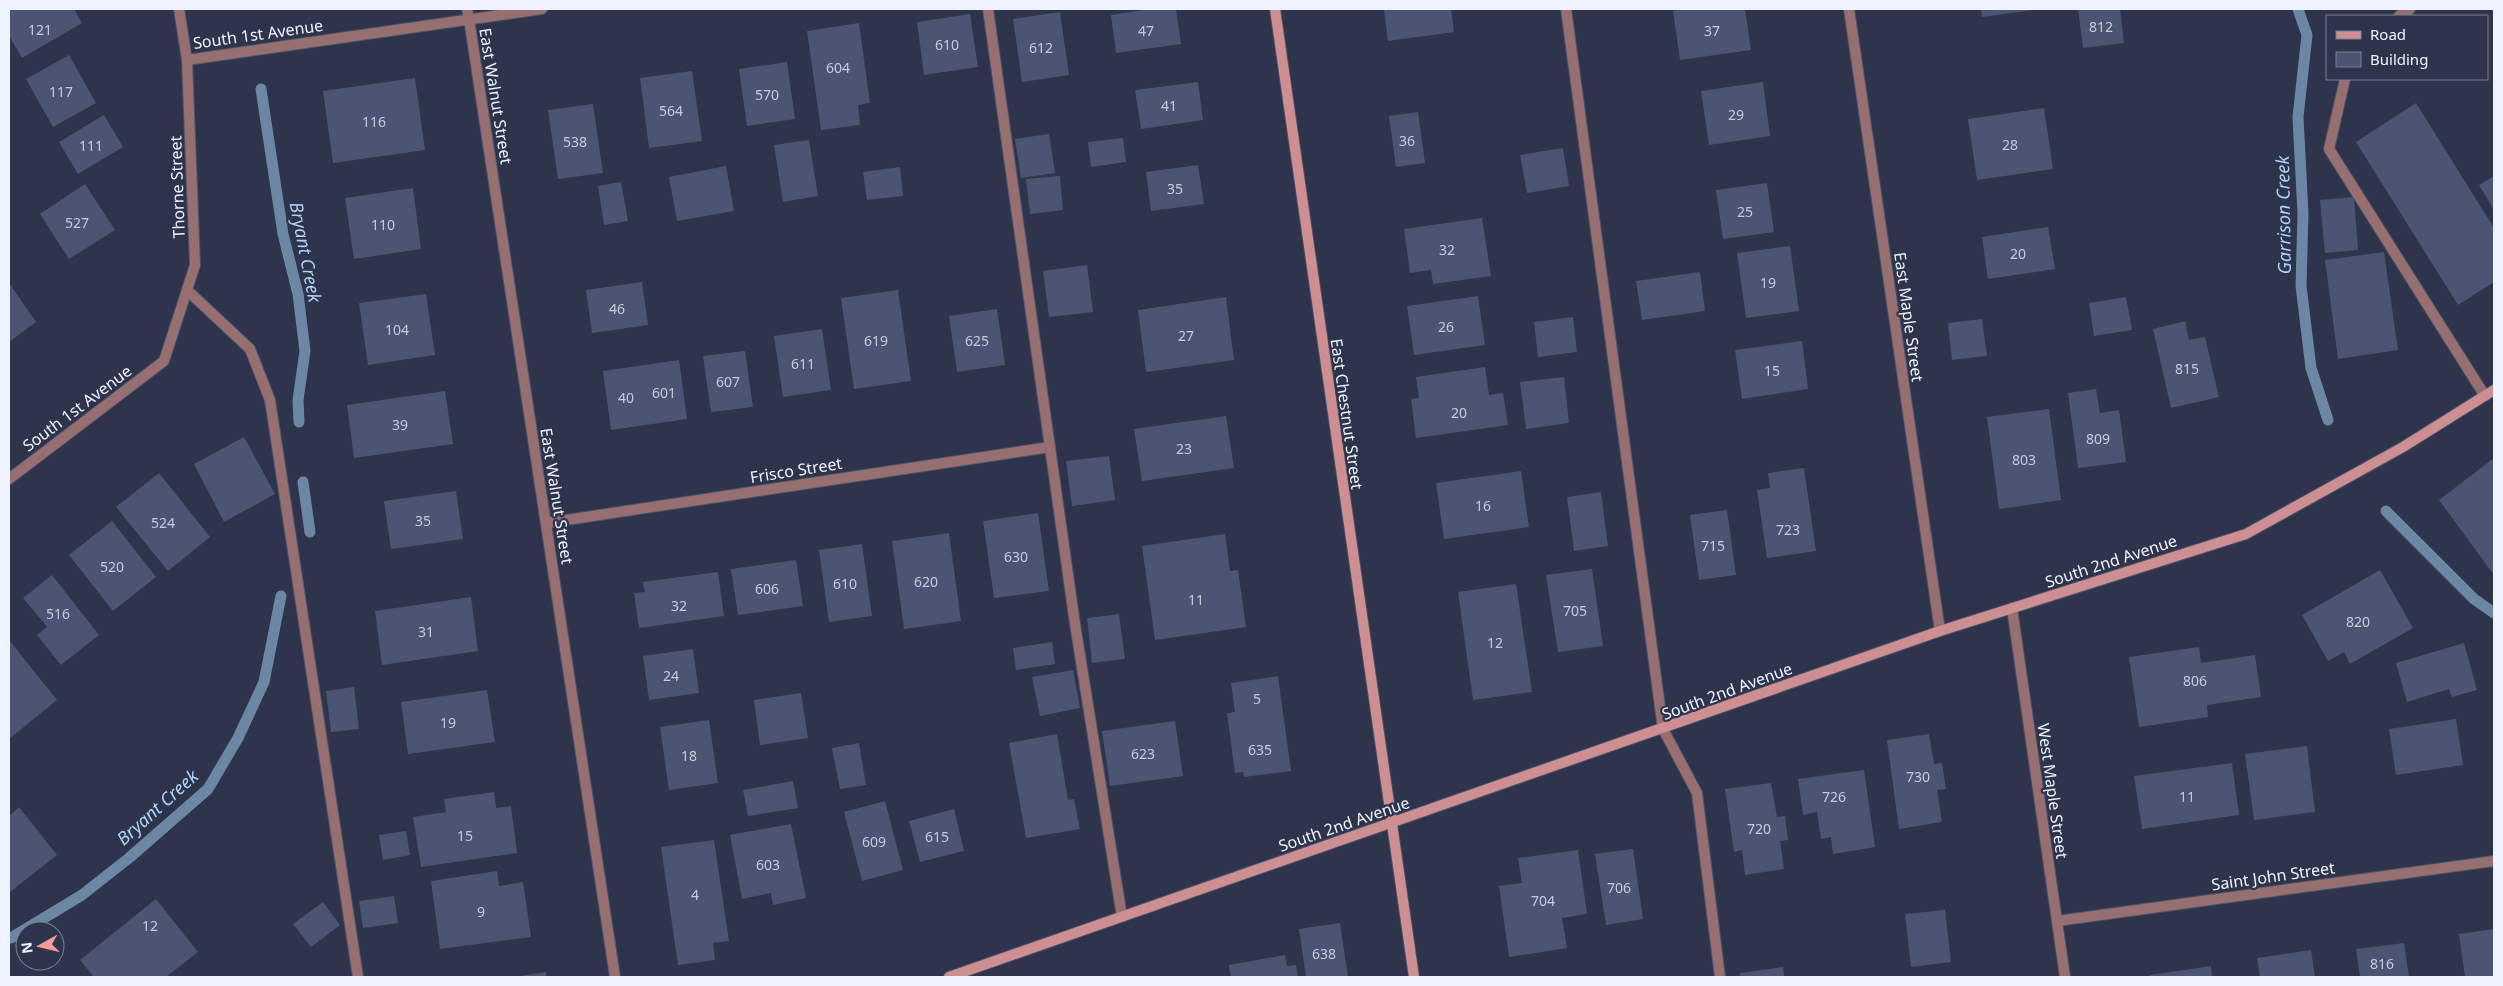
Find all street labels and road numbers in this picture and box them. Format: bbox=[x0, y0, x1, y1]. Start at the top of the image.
street label: South 1st Avenue bbox=[192, 14, 324, 54]
street label: East Walnut Street bbox=[474, 26, 518, 166]
street label: Thorne Street bbox=[164, 135, 190, 239]
street label: East Maple Street bbox=[1889, 251, 1929, 384]
street label: East Chestnut Street bbox=[1326, 337, 1369, 491]
street label: South 1st Avenue bbox=[18, 360, 136, 456]
street label: East Walnut Street bbox=[535, 426, 579, 566]
street label: Frisco Street bbox=[748, 452, 844, 488]
street label: South 2nd Avenue bbox=[2042, 529, 2180, 593]
street label: South 2nd Avenue bbox=[1659, 657, 1795, 725]
street label: West Maple Street bbox=[2033, 722, 2073, 860]
street label: South 2nd Avenue bbox=[1275, 791, 1413, 857]
street label: Saint John Street bbox=[2210, 856, 2336, 896]

